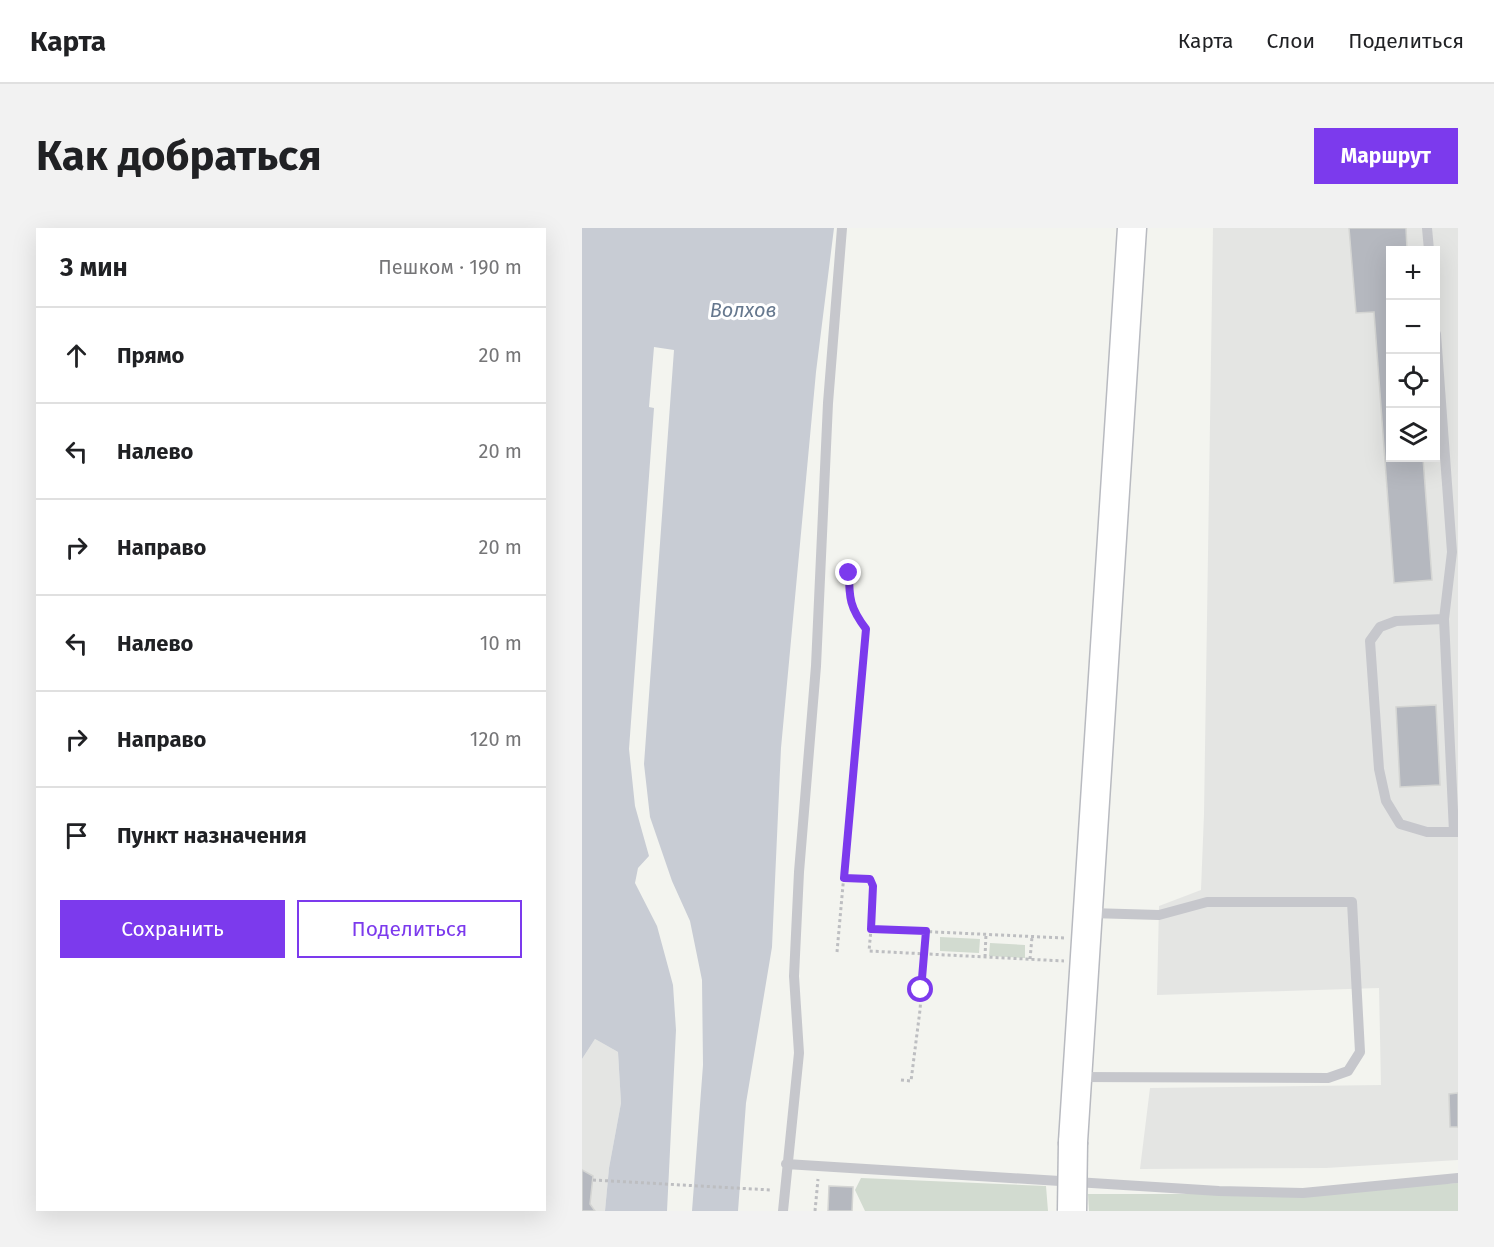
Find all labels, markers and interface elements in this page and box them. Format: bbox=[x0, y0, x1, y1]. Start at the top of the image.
text: Карта bbox=[30, 25, 106, 58]
text: Карта bbox=[1178, 28, 1234, 54]
text: Слои bbox=[1267, 28, 1315, 54]
text: Поделиться bbox=[1348, 28, 1464, 54]
button: Маршрут bbox=[1314, 128, 1458, 184]
text: Как добраться bbox=[36, 131, 322, 181]
map controls bbox=[1386, 246, 1440, 462]
button: + bbox=[1386, 246, 1440, 300]
text: 3 мин bbox=[60, 252, 128, 283]
text: Пешком · 190 m bbox=[378, 255, 522, 279]
water label: Волхов bbox=[710, 298, 776, 322]
button: − bbox=[1386, 300, 1440, 354]
icon: ahead bbox=[60, 339, 93, 372]
text: Прямо bbox=[117, 342, 184, 369]
text: 20 m bbox=[479, 343, 522, 367]
button: locate bbox=[1386, 354, 1440, 408]
button: layers bbox=[1386, 408, 1440, 462]
icon: left bbox=[60, 435, 93, 468]
text: Налево bbox=[117, 438, 193, 465]
text: 20 m bbox=[479, 439, 522, 463]
icon: right bbox=[60, 531, 93, 564]
text: Направо bbox=[117, 534, 206, 561]
text: 20 m bbox=[479, 535, 522, 559]
route end bbox=[835, 559, 861, 585]
icon: left bbox=[60, 627, 93, 660]
text: Налево bbox=[117, 630, 193, 657]
text: 10 m bbox=[480, 631, 522, 655]
icon: right bbox=[60, 723, 93, 756]
text: Направо bbox=[117, 726, 206, 753]
text: 120 m bbox=[470, 727, 522, 751]
icon: arrive bbox=[60, 819, 93, 852]
text: Пункт назначения bbox=[117, 822, 307, 849]
button: Сохранить bbox=[60, 900, 285, 958]
button: Поделиться bbox=[297, 900, 522, 958]
route start bbox=[907, 976, 933, 1002]

